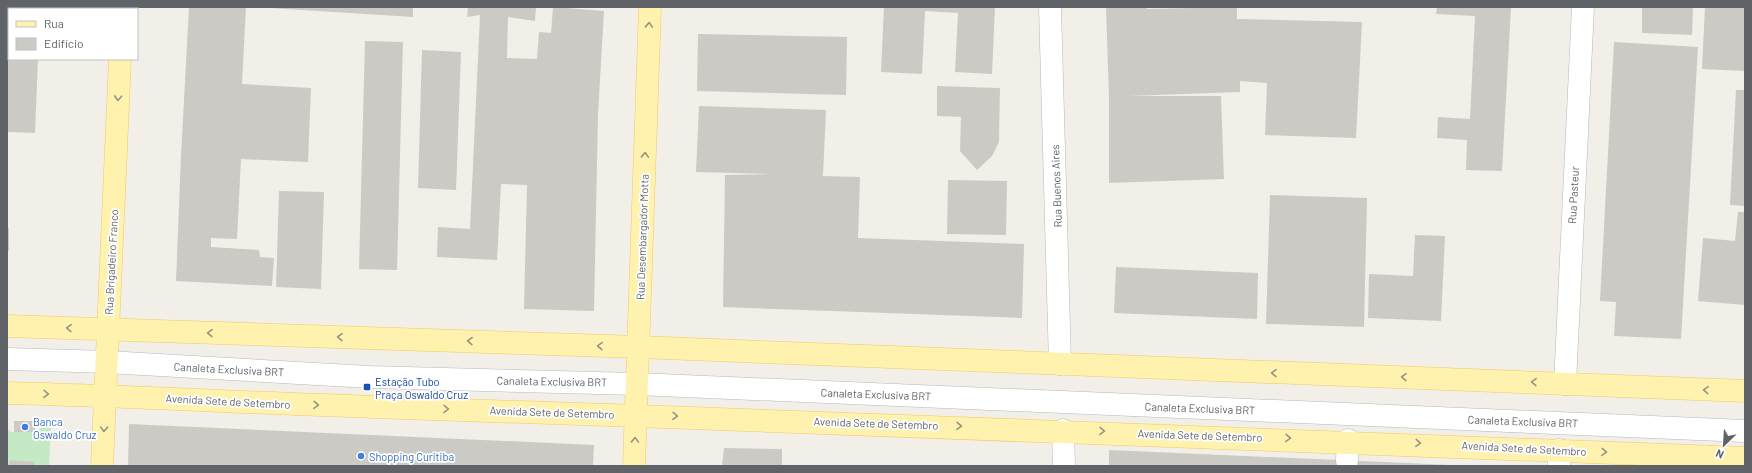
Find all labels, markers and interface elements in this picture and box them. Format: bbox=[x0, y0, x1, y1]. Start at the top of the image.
legend bbox=[8, 8, 138, 60]
text: Rua bbox=[44, 16, 64, 30]
one-way arrow bbox=[645, 22, 653, 28]
text: Edifício bbox=[44, 36, 84, 50]
one-way arrow bbox=[114, 95, 122, 101]
street label: Rua Buenos Aires bbox=[1048, 144, 1064, 228]
one-way arrow bbox=[641, 151, 649, 157]
street label: Rua Pasteur bbox=[1565, 166, 1581, 224]
street label: Rua Desembargador Motta bbox=[633, 174, 651, 300]
street label: Rua Brigadeiro Franco bbox=[102, 209, 120, 315]
one-way arrow bbox=[66, 324, 72, 333]
one-way arrow bbox=[207, 329, 213, 337]
one-way arrow bbox=[337, 333, 343, 341]
one-way arrow bbox=[467, 337, 473, 345]
one-way arrow bbox=[597, 342, 603, 350]
street label: Canaleta Exclusiva BRT bbox=[173, 360, 285, 378]
one-way arrow bbox=[1271, 368, 1277, 377]
one-way arrow bbox=[1401, 373, 1407, 382]
street label: Canaleta Exclusiva BRT bbox=[497, 374, 607, 388]
place label: Estação Tubo Praça Oswaldo Cruz bbox=[375, 375, 468, 401]
one-way arrow bbox=[1531, 378, 1537, 387]
marker: Estação Tubo Praça Oswaldo Cruz bbox=[362, 382, 372, 392]
one-way arrow bbox=[1703, 385, 1709, 394]
street label: Canaleta Exclusiva BRT bbox=[820, 386, 932, 402]
one-way arrow bbox=[43, 390, 49, 398]
street label: Avenida Sete de Setembro bbox=[165, 391, 291, 411]
street label: Canaleta Exclusiva BRT bbox=[1144, 400, 1256, 416]
one-way arrow bbox=[313, 401, 319, 409]
street label: Avenida Sete de Setembro bbox=[489, 403, 615, 421]
one-way arrow bbox=[443, 405, 449, 413]
one-way arrow bbox=[672, 412, 678, 421]
street label: Canaleta Exclusiva BRT bbox=[1467, 413, 1579, 429]
street label: Avenida Sete de Setembro bbox=[813, 414, 939, 432]
place label: Banca Oswaldo Cruz bbox=[33, 415, 97, 441]
marker: Banca Oswaldo Cruz bbox=[20, 422, 30, 432]
one-way arrow bbox=[956, 422, 962, 431]
north arrow bbox=[1704, 425, 1744, 465]
one-way arrow bbox=[100, 426, 108, 432]
street label: Avenida Sete de Setembro bbox=[1137, 426, 1263, 444]
one-way arrow bbox=[1099, 427, 1105, 436]
one-way arrow bbox=[1285, 434, 1291, 442]
one-way arrow bbox=[631, 437, 640, 443]
street label: Avenida Sete de Setembro bbox=[1461, 438, 1587, 458]
one-way arrow bbox=[1415, 439, 1421, 448]
one-way arrow bbox=[1601, 447, 1607, 456]
text: N bbox=[1713, 447, 1726, 462]
place label: Shopping Curitiba bbox=[369, 450, 454, 463]
marker: Shopping Curitiba bbox=[356, 451, 366, 461]

